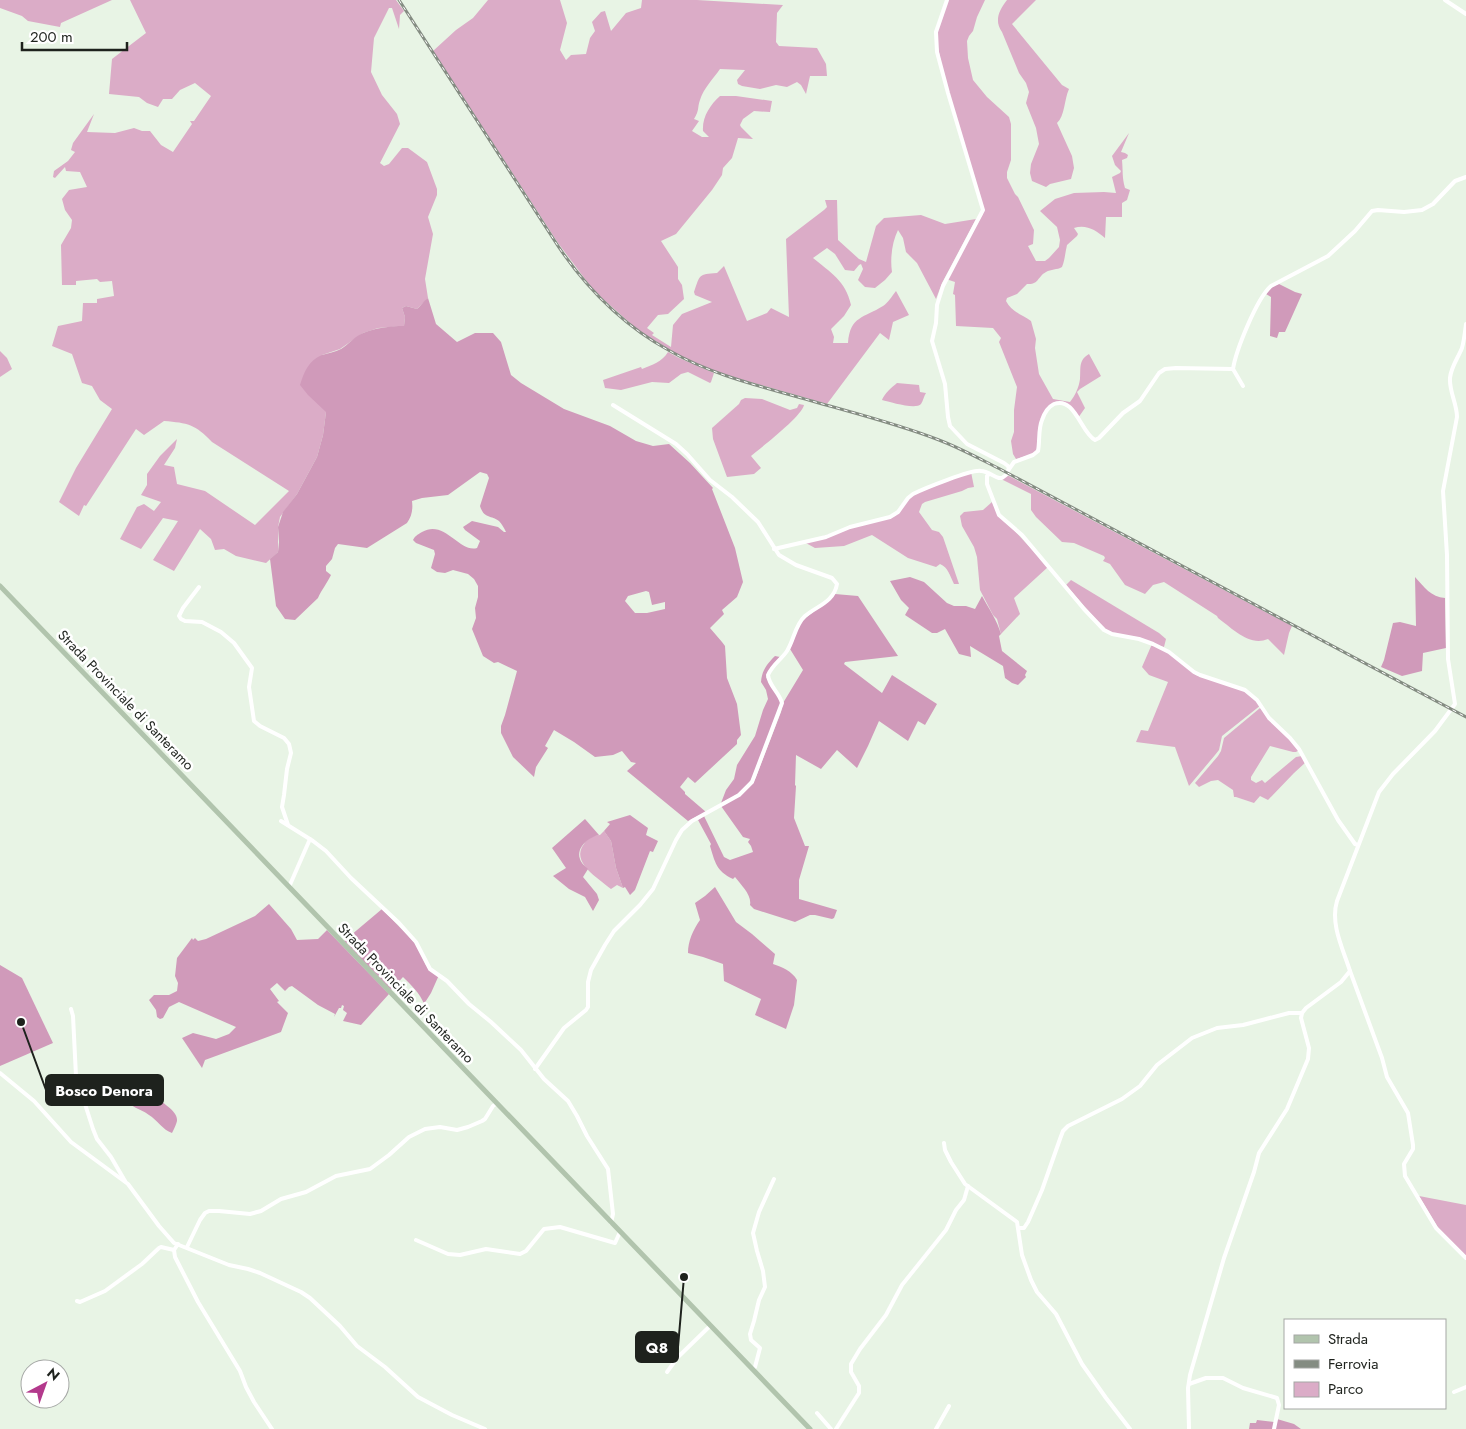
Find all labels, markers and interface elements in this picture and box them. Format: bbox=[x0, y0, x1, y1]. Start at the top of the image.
scale bar bbox=[22, 20, 128, 52]
text: 200 m bbox=[30, 26, 73, 48]
street label: Strada Provinciale di Santeramo bbox=[54, 625, 199, 775]
street label: Strada Provinciale di Santeramo bbox=[334, 918, 479, 1068]
callout: Bosco Denora bbox=[46, 1075, 163, 1105]
text: Bosco Denora bbox=[55, 1080, 153, 1102]
legend bbox=[1284, 1319, 1446, 1409]
text: Strada bbox=[1328, 1328, 1368, 1350]
callout: Q8 bbox=[636, 1332, 678, 1362]
text: Q8 bbox=[646, 1337, 668, 1359]
text: Ferrovia bbox=[1328, 1353, 1379, 1375]
north arrow bbox=[20, 1359, 70, 1409]
text: N bbox=[43, 1363, 64, 1385]
text: Parco bbox=[1328, 1378, 1363, 1400]

